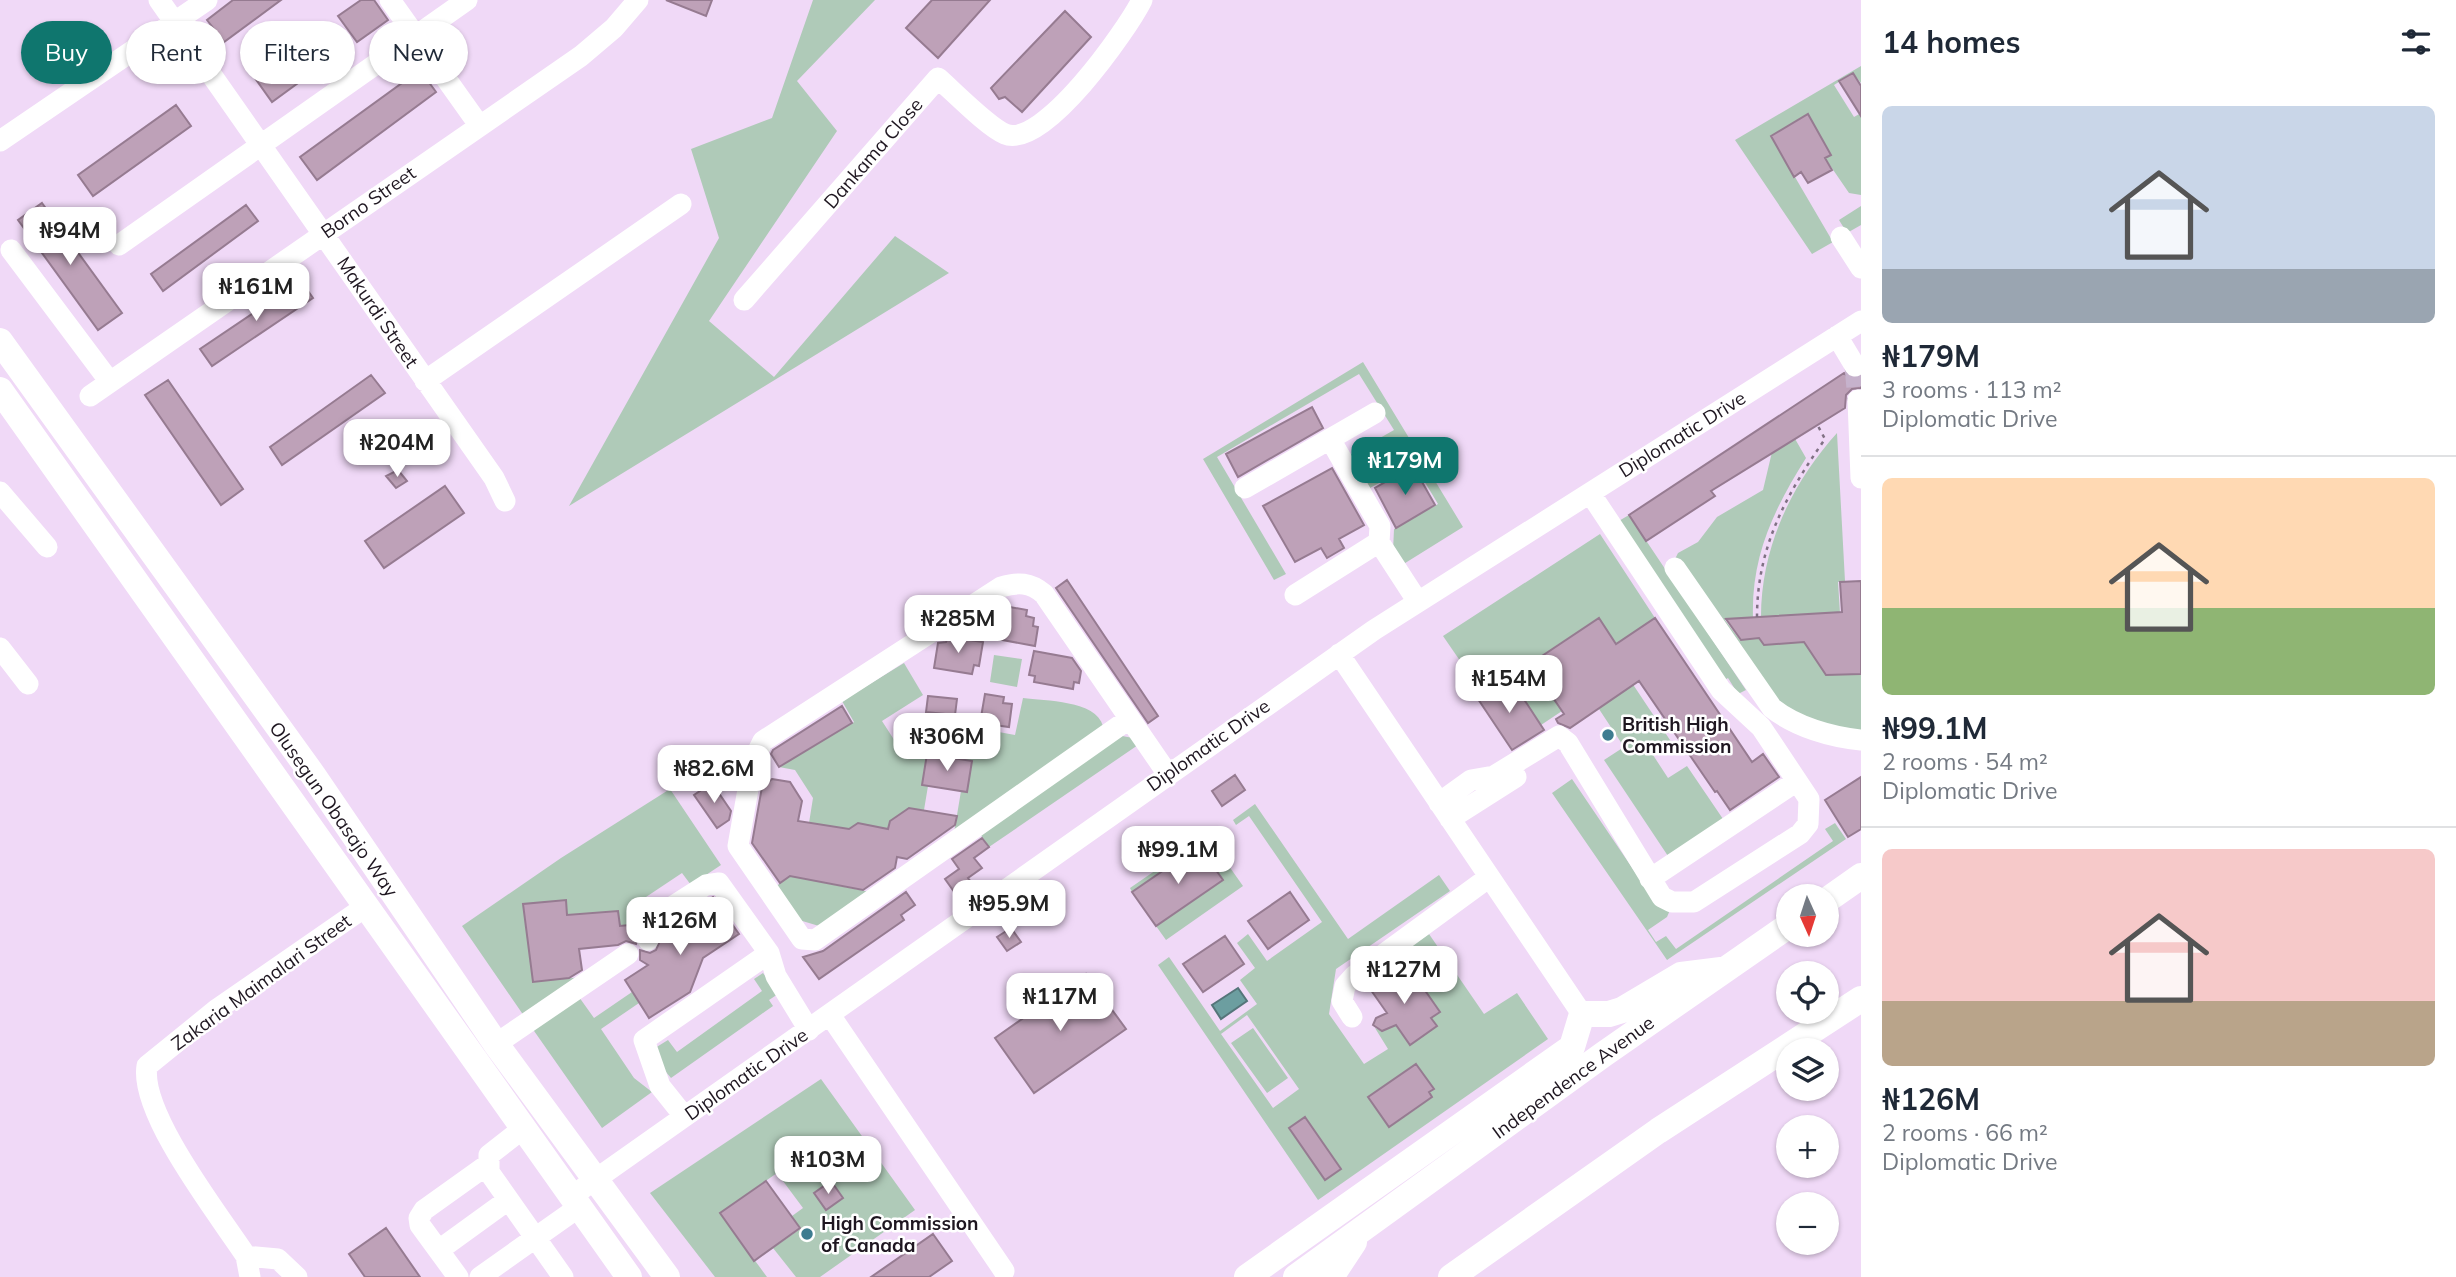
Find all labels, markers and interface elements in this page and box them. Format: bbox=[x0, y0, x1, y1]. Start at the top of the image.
chip: Buy bbox=[21, 21, 112, 84]
chip: Rent bbox=[126, 21, 226, 84]
chip: Filters bbox=[240, 21, 355, 84]
chip: New bbox=[369, 21, 468, 84]
text: 14 homes bbox=[1882, 23, 2021, 61]
icon: filters bbox=[2397, 23, 2435, 61]
street label: Dankama Close bbox=[818, 93, 928, 213]
icon: home bbox=[2096, 152, 2222, 278]
street label: Borno Street bbox=[316, 160, 420, 243]
pin: ₦94M bbox=[29, 208, 111, 267]
text: ₦94M bbox=[39, 215, 101, 244]
street label: Makurdi Street bbox=[332, 252, 424, 372]
pin: ₦161M bbox=[207, 264, 305, 323]
text: ₦161M bbox=[218, 271, 294, 300]
text: ₦179M bbox=[1882, 337, 1980, 375]
text: 3 rooms · 113 m² bbox=[1882, 375, 2062, 404]
street label: Diplomatic Drive bbox=[1614, 385, 1750, 483]
text: Diplomatic Drive bbox=[1882, 404, 2058, 433]
pin: ₦204M bbox=[348, 420, 446, 479]
text: ₦204M bbox=[359, 427, 435, 456]
pin: ₦179M bbox=[1356, 438, 1454, 497]
text: ₦179M bbox=[1367, 445, 1443, 474]
icon: home bbox=[2096, 524, 2222, 650]
pin: ₦285M bbox=[909, 596, 1007, 655]
text: ₦285M bbox=[920, 603, 996, 632]
pin: ₦154M bbox=[1460, 656, 1558, 715]
text: ₦154M bbox=[1471, 663, 1547, 692]
street label: Diplomatic Drive bbox=[1142, 694, 1274, 796]
text: ₦99.1M bbox=[1882, 709, 1988, 747]
place label: British High Commission bbox=[1622, 712, 1731, 758]
pin: ₦306M bbox=[898, 714, 996, 773]
street label: Olusegun Obasajo Way bbox=[264, 717, 404, 901]
text: ₦306M bbox=[909, 721, 985, 750]
marker: British High Commission bbox=[1600, 727, 1616, 743]
pin: ₦82.6M bbox=[657, 746, 771, 805]
text: 2 rooms · 54 m² bbox=[1882, 747, 2048, 776]
text: ₦82.6M bbox=[674, 753, 754, 782]
text: Diplomatic Drive bbox=[1882, 776, 2058, 805]
pin: ₦99.1M bbox=[1121, 826, 1235, 886]
text: ₦99.1M bbox=[1138, 834, 1218, 863]
pin: ₦95.9M bbox=[952, 880, 1066, 940]
north arrow bbox=[1776, 884, 1839, 947]
map controls bbox=[1776, 884, 1839, 1255]
text: ₦95.9M bbox=[969, 888, 1049, 917]
icon: home bbox=[2096, 895, 2222, 1021]
pin: ₦126M bbox=[631, 898, 729, 957]
text: ₦126M bbox=[642, 905, 718, 934]
street label: Zakaria Maimalari Street bbox=[166, 908, 356, 1055]
pin: ₦127M bbox=[1355, 946, 1453, 1006]
text: ₦127M bbox=[1366, 954, 1442, 983]
button: locate bbox=[1776, 961, 1839, 1024]
pin: ₦117M bbox=[1011, 974, 1109, 1033]
text: ₦117M bbox=[1022, 981, 1098, 1010]
street label: Independence Avenue bbox=[1487, 1010, 1659, 1144]
street label: Diplomatic Drive bbox=[680, 1023, 812, 1125]
button: layers bbox=[1776, 1038, 1839, 1101]
text: ₦126M bbox=[1882, 1080, 1980, 1118]
button: + bbox=[1776, 1115, 1839, 1178]
text: 2 rooms · 66 m² bbox=[1882, 1118, 2048, 1147]
pin: ₦103M bbox=[779, 1136, 877, 1196]
text: ₦103M bbox=[790, 1144, 866, 1173]
text: Diplomatic Drive bbox=[1882, 1147, 2058, 1176]
button: − bbox=[1776, 1192, 1839, 1255]
place label: High Commission of Canada bbox=[821, 1211, 979, 1257]
marker: High Commission of Canada bbox=[799, 1226, 815, 1242]

